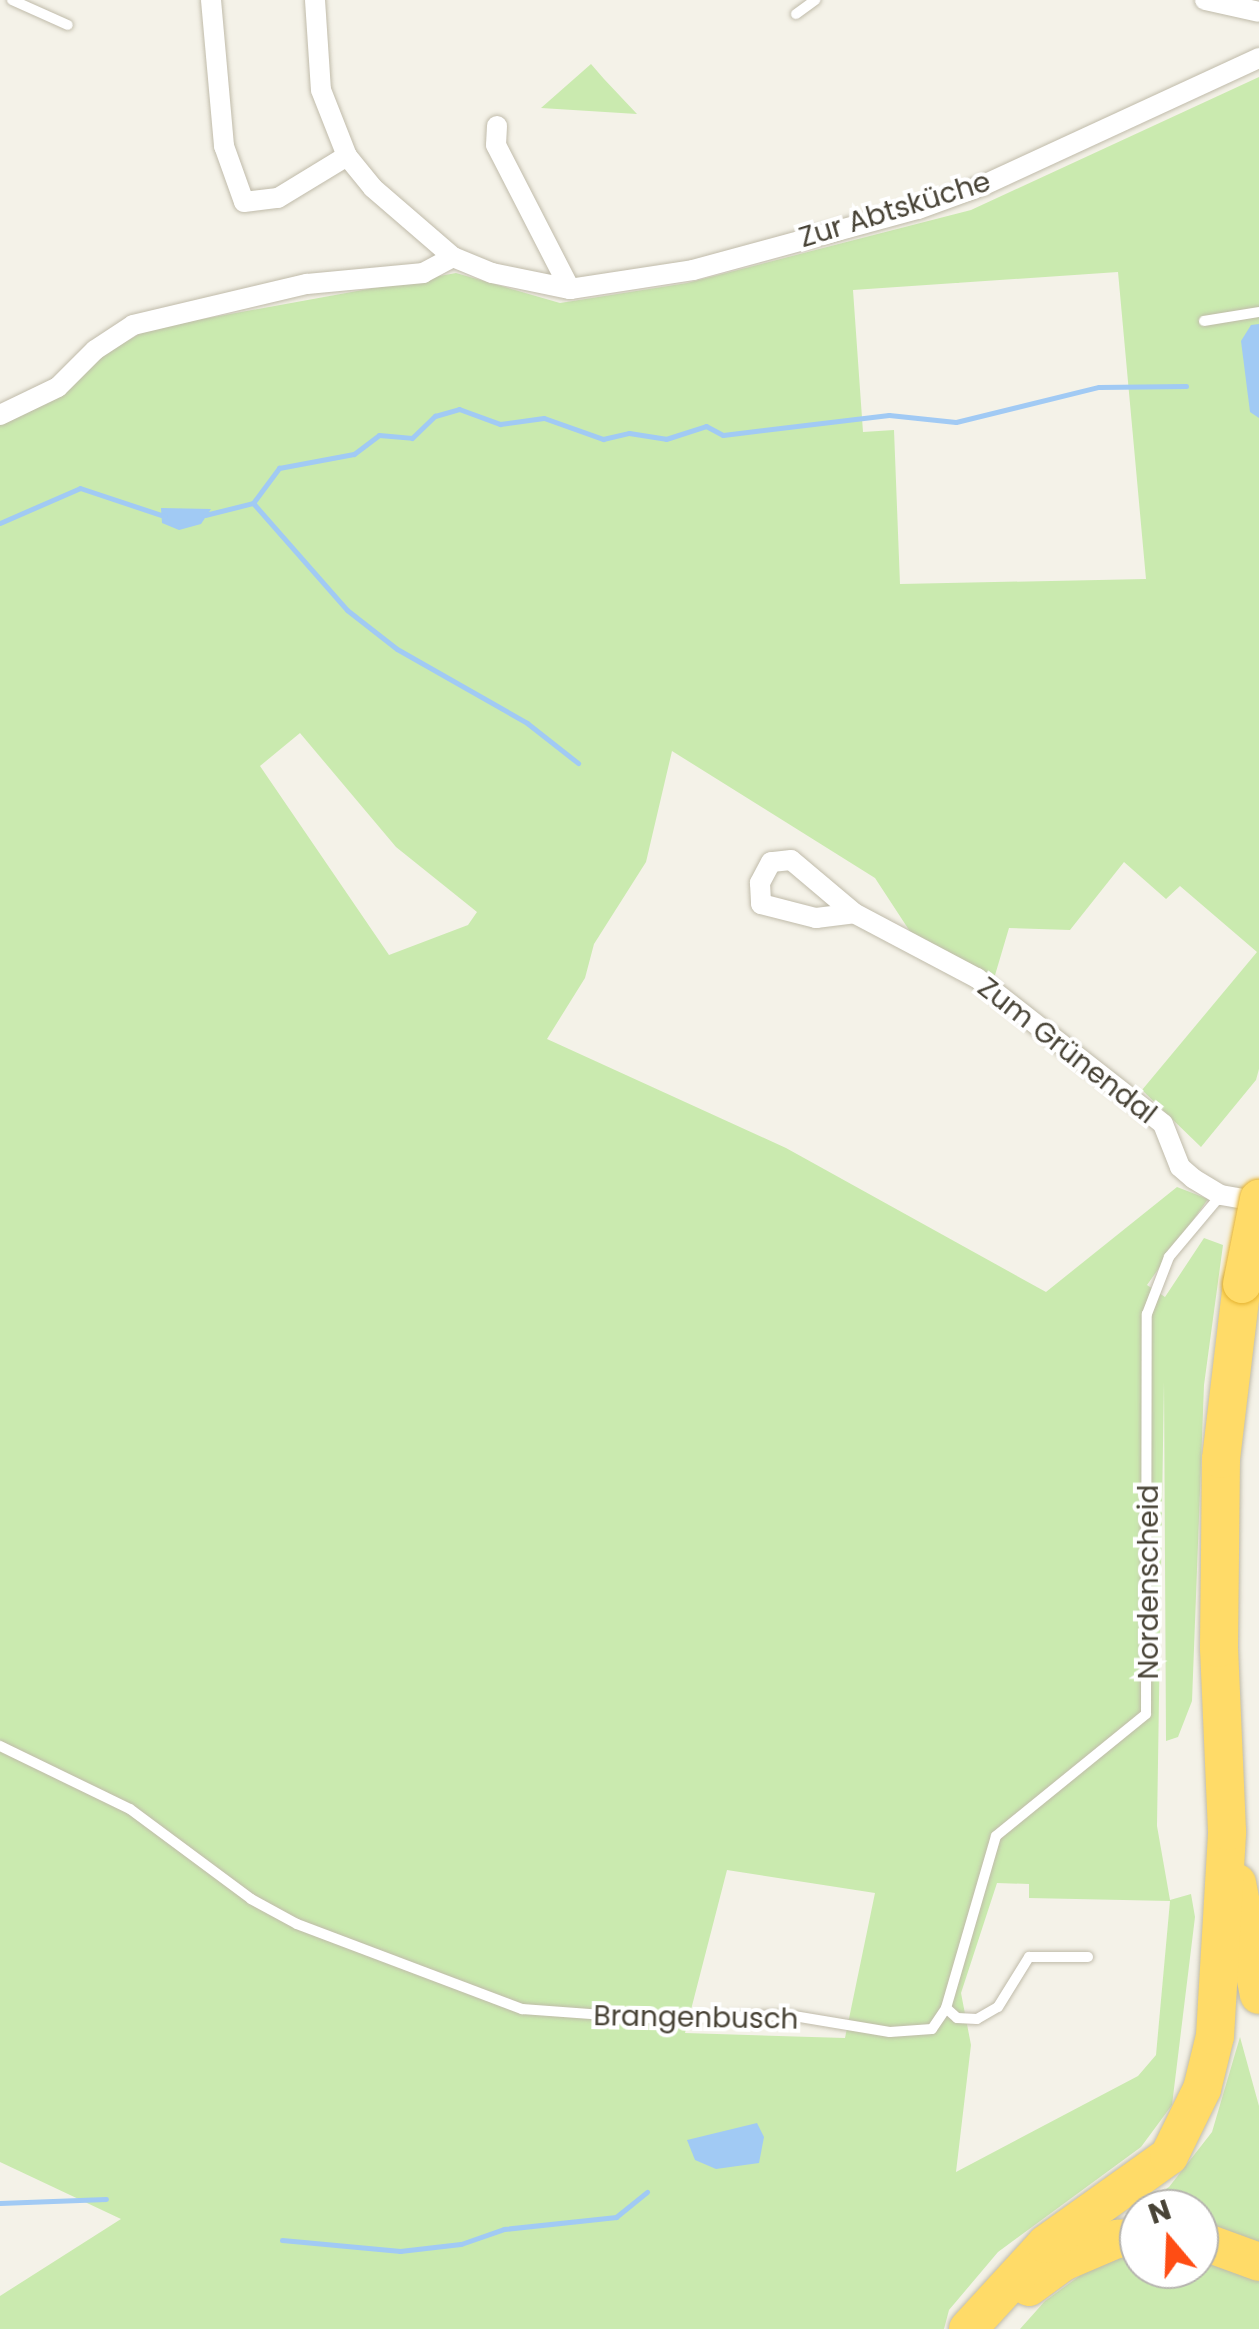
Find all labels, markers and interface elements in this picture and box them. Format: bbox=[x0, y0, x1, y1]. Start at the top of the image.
street label: Zur Abtsküche bbox=[795, 165, 995, 255]
street label: Zum Grünendal bbox=[971, 971, 1163, 1131]
street label: Nordenscheid bbox=[1132, 1485, 1166, 1679]
street label: Brangenbusch bbox=[593, 1999, 799, 2037]
north arrow bbox=[1119, 2189, 1219, 2289]
text: N bbox=[1143, 2190, 1176, 2234]

